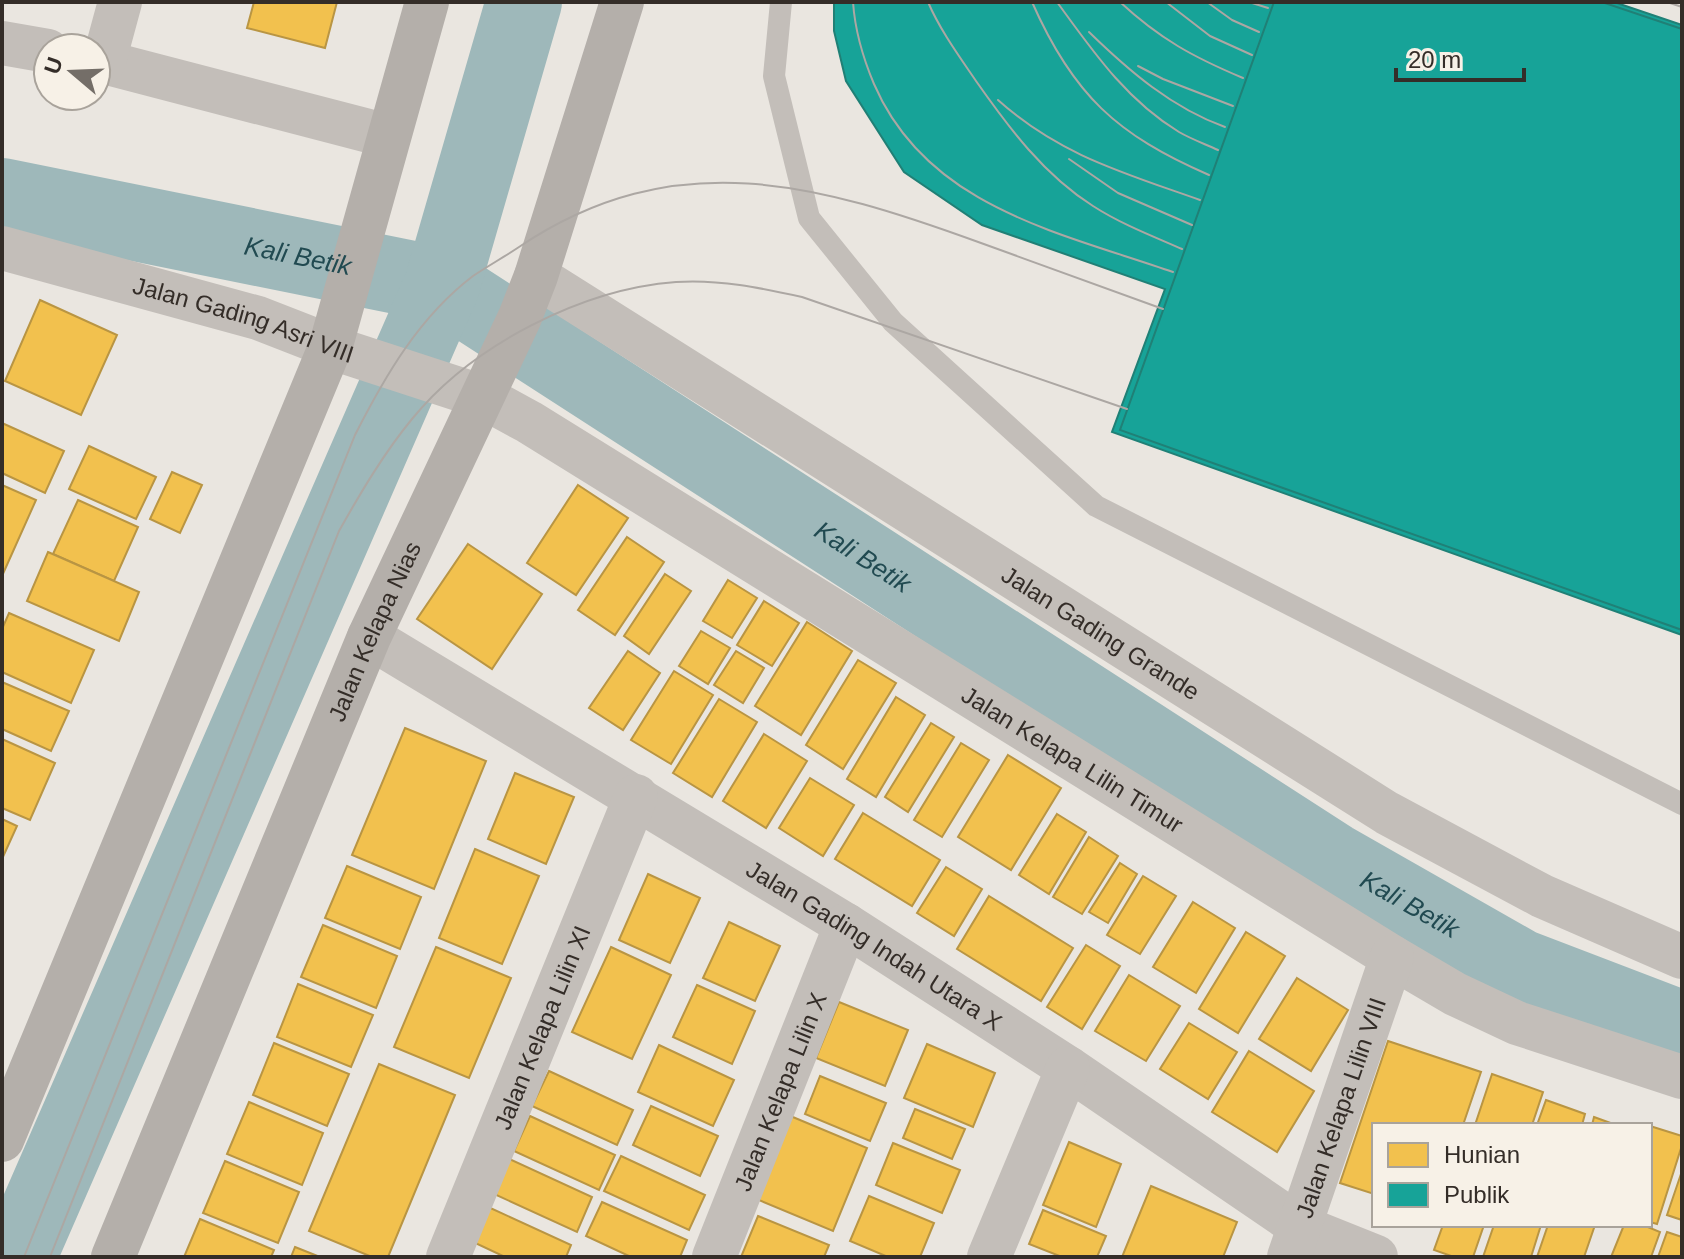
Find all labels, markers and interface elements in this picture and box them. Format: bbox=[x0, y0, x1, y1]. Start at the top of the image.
north arrow bbox=[32, 32, 112, 112]
scale bar bbox=[1396, 32, 1524, 82]
text: 20 m bbox=[1408, 46, 1461, 73]
text: U bbox=[39, 54, 68, 77]
water label: Kali Betik bbox=[242, 230, 356, 282]
street label: Jalan Gading Asri VIII bbox=[130, 271, 357, 368]
water label: Kali Betik bbox=[809, 515, 918, 600]
street label: Jalan Kelapa Nias bbox=[322, 537, 426, 725]
street label: Jalan Gading Grande bbox=[997, 560, 1205, 705]
street label: Jalan Kelapa Lilin Timur bbox=[957, 680, 1188, 838]
street label: Jalan Gading Indah Utara X bbox=[742, 855, 1007, 1035]
water label: Kali Betik bbox=[1355, 864, 1466, 945]
street label: Jalan Kelapa Lilin XI bbox=[488, 921, 595, 1133]
street label: Jalan Kelapa Lilin X bbox=[728, 989, 831, 1195]
street label: Jalan Kelapa Lilin VIII bbox=[1290, 994, 1391, 1221]
legend bbox=[1372, 1123, 1652, 1227]
text: Hunian bbox=[1444, 1141, 1520, 1168]
text: Publik bbox=[1444, 1181, 1510, 1208]

